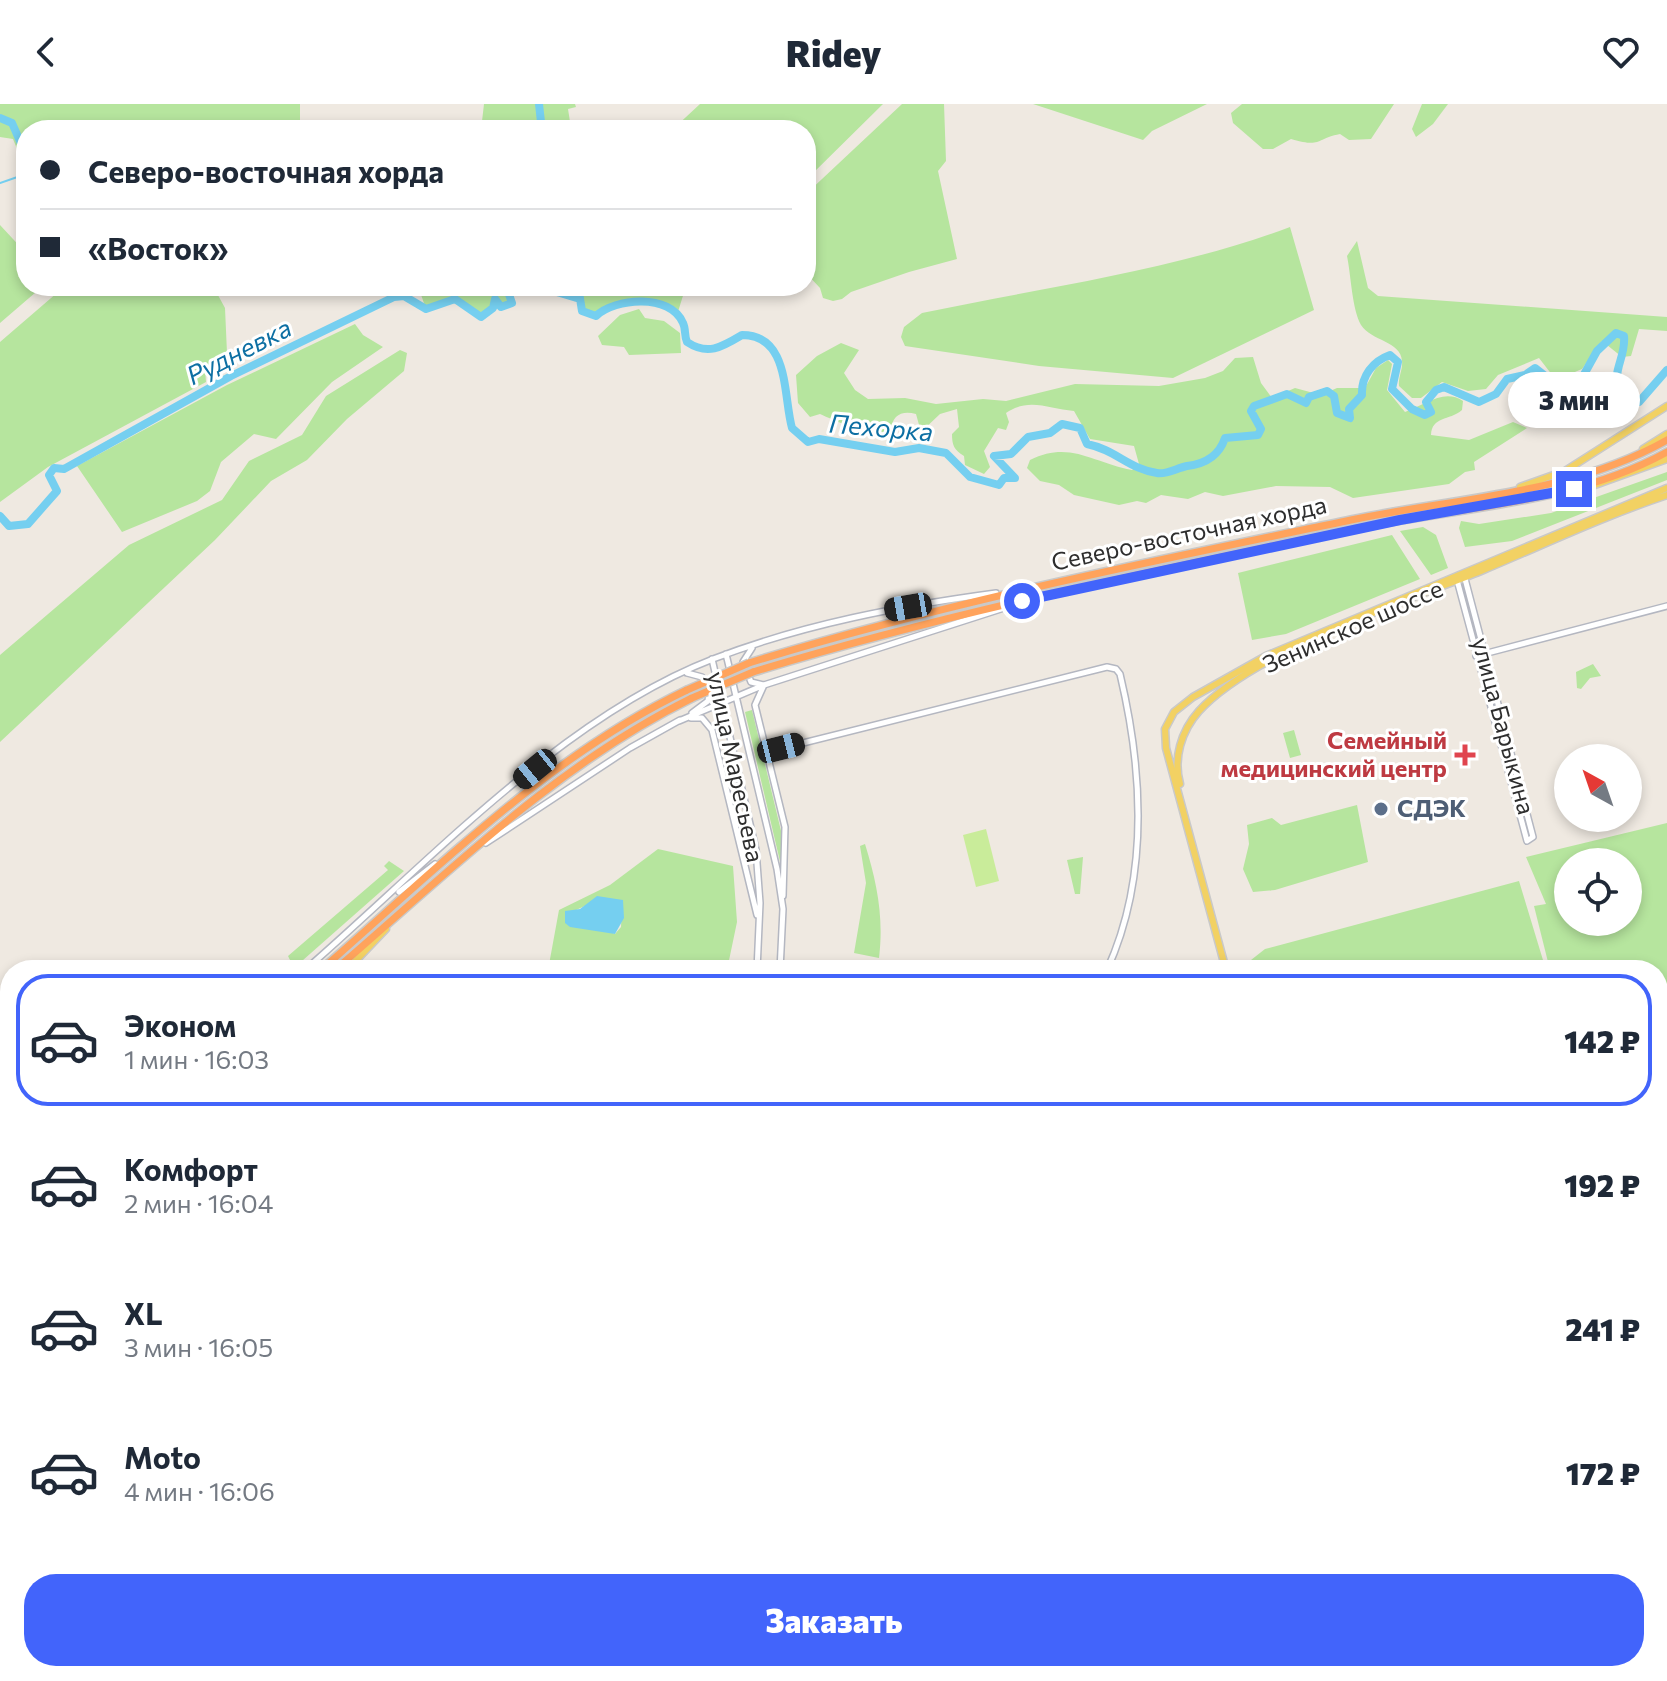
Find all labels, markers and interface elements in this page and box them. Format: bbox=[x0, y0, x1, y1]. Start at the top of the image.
icon: back bbox=[24, 30, 68, 74]
text: Ridey bbox=[786, 30, 881, 74]
icon: heart bbox=[1599, 30, 1643, 74]
text: Северо-восточная хорда bbox=[88, 152, 444, 189]
text: «Восток» bbox=[88, 229, 228, 266]
water label: Рудневка bbox=[181, 311, 296, 390]
callout: 3 мин bbox=[1508, 373, 1640, 429]
text: 3 мин bbox=[1539, 384, 1609, 415]
water label: Пехорка bbox=[828, 407, 935, 446]
route end bbox=[1556, 471, 1592, 507]
street label: Северо-восточная хорда bbox=[1048, 489, 1329, 576]
street label: Зенинское шоссе bbox=[1258, 573, 1447, 678]
route start bbox=[1004, 583, 1040, 619]
car bbox=[882, 591, 934, 623]
street label: улица Барыкина bbox=[1467, 634, 1542, 817]
street label: улица Маресьева bbox=[702, 669, 771, 865]
place label: Семейный медицинский центр bbox=[1221, 725, 1447, 782]
car bbox=[755, 731, 807, 765]
marker: Семейный медицинский центр bbox=[1454, 744, 1476, 766]
north arrow bbox=[1554, 744, 1642, 832]
map controls bbox=[1554, 744, 1642, 936]
car bbox=[509, 745, 561, 793]
place label: СДЭК bbox=[1397, 793, 1466, 822]
marker: СДЭК bbox=[1372, 800, 1390, 818]
button: locate bbox=[1554, 848, 1642, 936]
icon: car bbox=[28, 1004, 100, 1076]
text: Эконом bbox=[124, 1006, 236, 1043]
text: 142 ₽ bbox=[1564, 1022, 1640, 1059]
text: 1 мин · 16:03 bbox=[124, 1043, 269, 1074]
icon: car bbox=[28, 1148, 100, 1220]
text: Комфорт bbox=[124, 1150, 258, 1187]
text: 192 ₽ bbox=[1564, 1166, 1640, 1203]
text: 2 мин · 16:04 bbox=[124, 1187, 273, 1218]
icon: car bbox=[28, 1292, 100, 1364]
text: XL bbox=[124, 1294, 163, 1331]
text: 241 ₽ bbox=[1565, 1310, 1640, 1347]
text: 3 мин · 16:05 bbox=[124, 1331, 273, 1362]
icon: car bbox=[28, 1436, 100, 1508]
text: Moto bbox=[124, 1438, 201, 1475]
text: 172 ₽ bbox=[1566, 1454, 1640, 1491]
text: 4 мин · 16:06 bbox=[124, 1475, 275, 1506]
button: Заказать bbox=[24, 1574, 1644, 1666]

